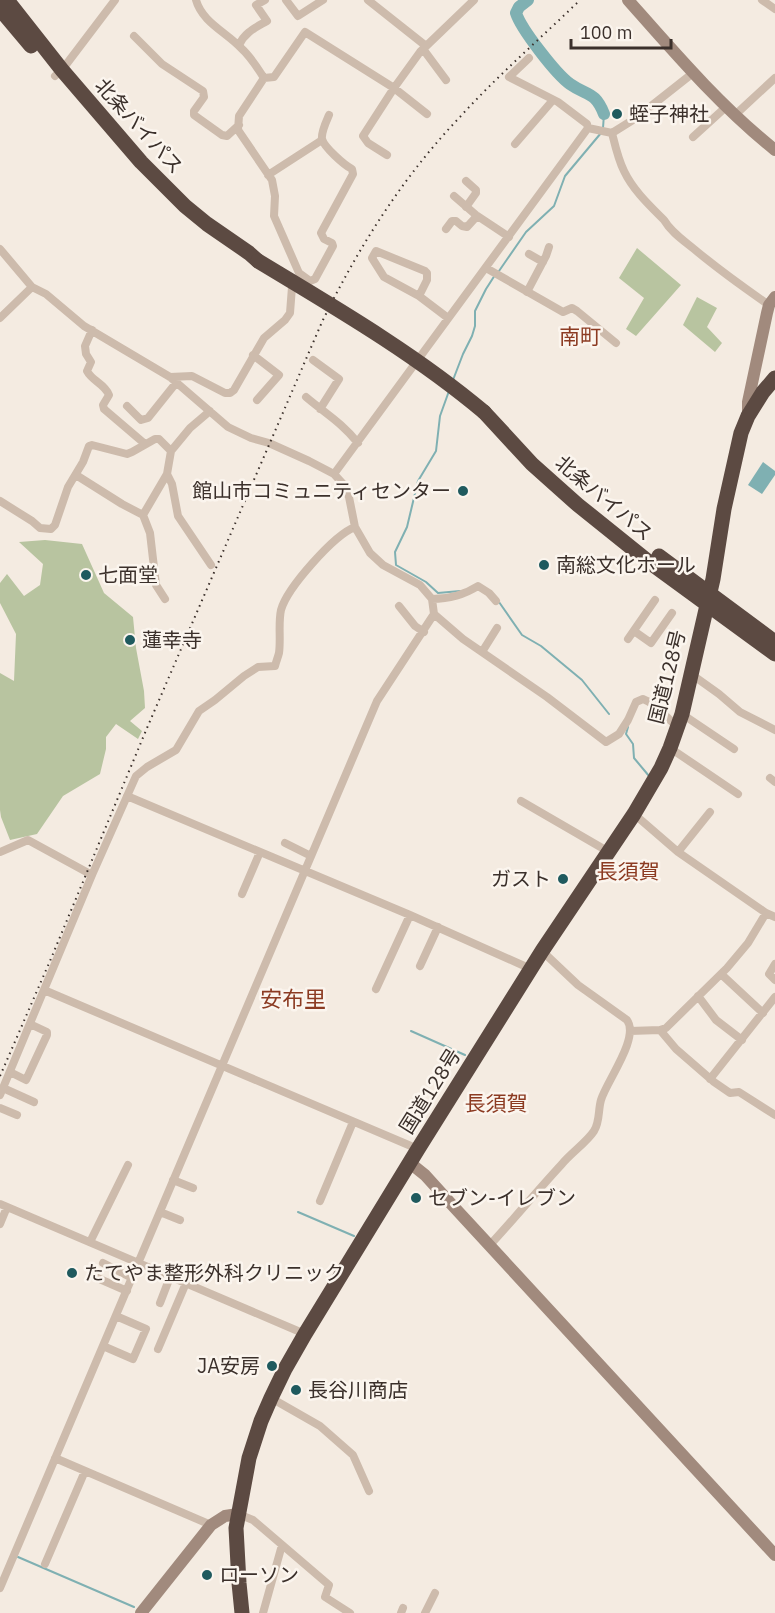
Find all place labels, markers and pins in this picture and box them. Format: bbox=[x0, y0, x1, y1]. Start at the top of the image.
place label: 蛭子神社 bbox=[629, 100, 709, 127]
marker: 蛭子神社 bbox=[610, 107, 624, 121]
place label: 館山市コミュニティセンター bbox=[192, 477, 451, 504]
marker: 館山市コミュニティセンター bbox=[456, 484, 470, 498]
place label: 南総文化ホール bbox=[556, 551, 696, 578]
marker: 南総文化ホール bbox=[537, 558, 551, 572]
place label: 七面堂 bbox=[98, 561, 158, 588]
marker: 七面堂 bbox=[79, 568, 93, 582]
place label: 蓮幸寺 bbox=[142, 626, 202, 653]
marker: 蓮幸寺 bbox=[123, 633, 137, 647]
place label: ガスト bbox=[491, 865, 551, 892]
marker: ガスト bbox=[556, 872, 570, 886]
place label: セブン-イレブン bbox=[428, 1184, 576, 1211]
marker: セブン-イレブン bbox=[409, 1191, 423, 1205]
place label: たてやま整形外科クリニック bbox=[84, 1259, 344, 1286]
marker: たてやま整形外科クリニック bbox=[65, 1266, 79, 1280]
place label: JA安房 bbox=[197, 1352, 260, 1379]
marker: JA安房 bbox=[265, 1359, 279, 1373]
place label: 長谷川商店 bbox=[308, 1376, 408, 1403]
marker: 長谷川商店 bbox=[289, 1383, 303, 1397]
place label: ローソン bbox=[219, 1561, 299, 1588]
marker: ローソン bbox=[200, 1568, 214, 1582]

